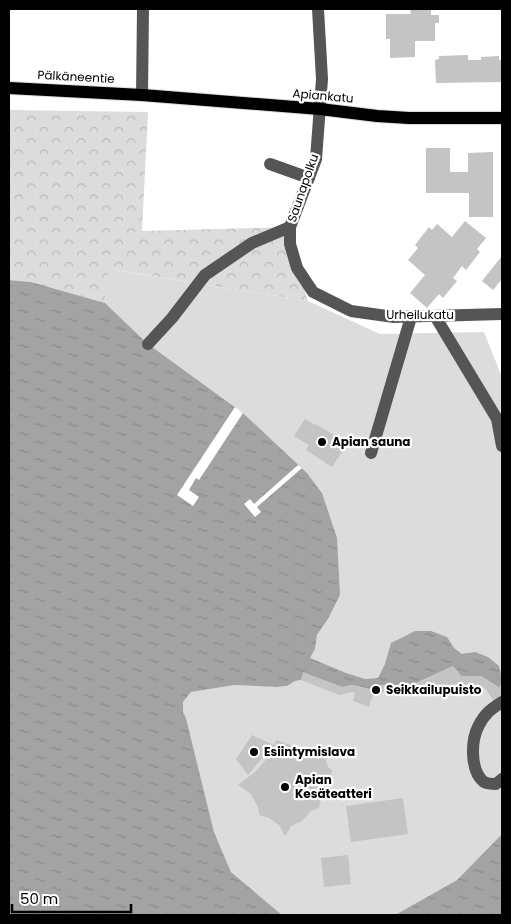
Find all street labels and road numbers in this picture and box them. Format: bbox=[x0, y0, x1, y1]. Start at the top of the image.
street label: Pälkäneentie bbox=[37, 66, 115, 87]
street label: Apiankatu bbox=[292, 84, 354, 107]
street label: Saunapolku bbox=[283, 151, 322, 224]
street label: Urheilukatu bbox=[386, 306, 454, 323]

